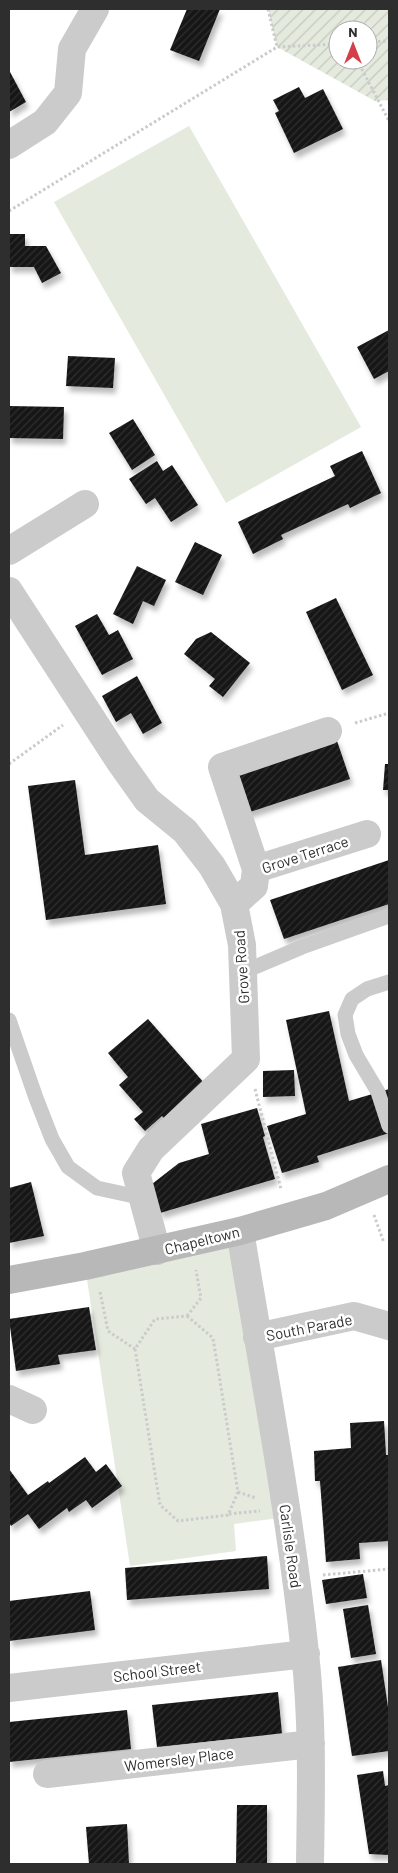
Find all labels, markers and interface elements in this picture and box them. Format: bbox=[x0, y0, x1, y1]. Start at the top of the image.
north arrow bbox=[328, 20, 378, 70]
text: N bbox=[348, 23, 358, 40]
street label: Grove Terrace bbox=[259, 832, 351, 876]
street label: Grove Road bbox=[229, 930, 253, 1004]
street label: Chapeltown bbox=[163, 1222, 241, 1258]
street label: South Parade bbox=[264, 1310, 354, 1344]
street label: Carlisle Road bbox=[276, 1503, 306, 1589]
street label: School Street bbox=[112, 1657, 202, 1685]
street label: Womersley Place bbox=[123, 1743, 235, 1775]

